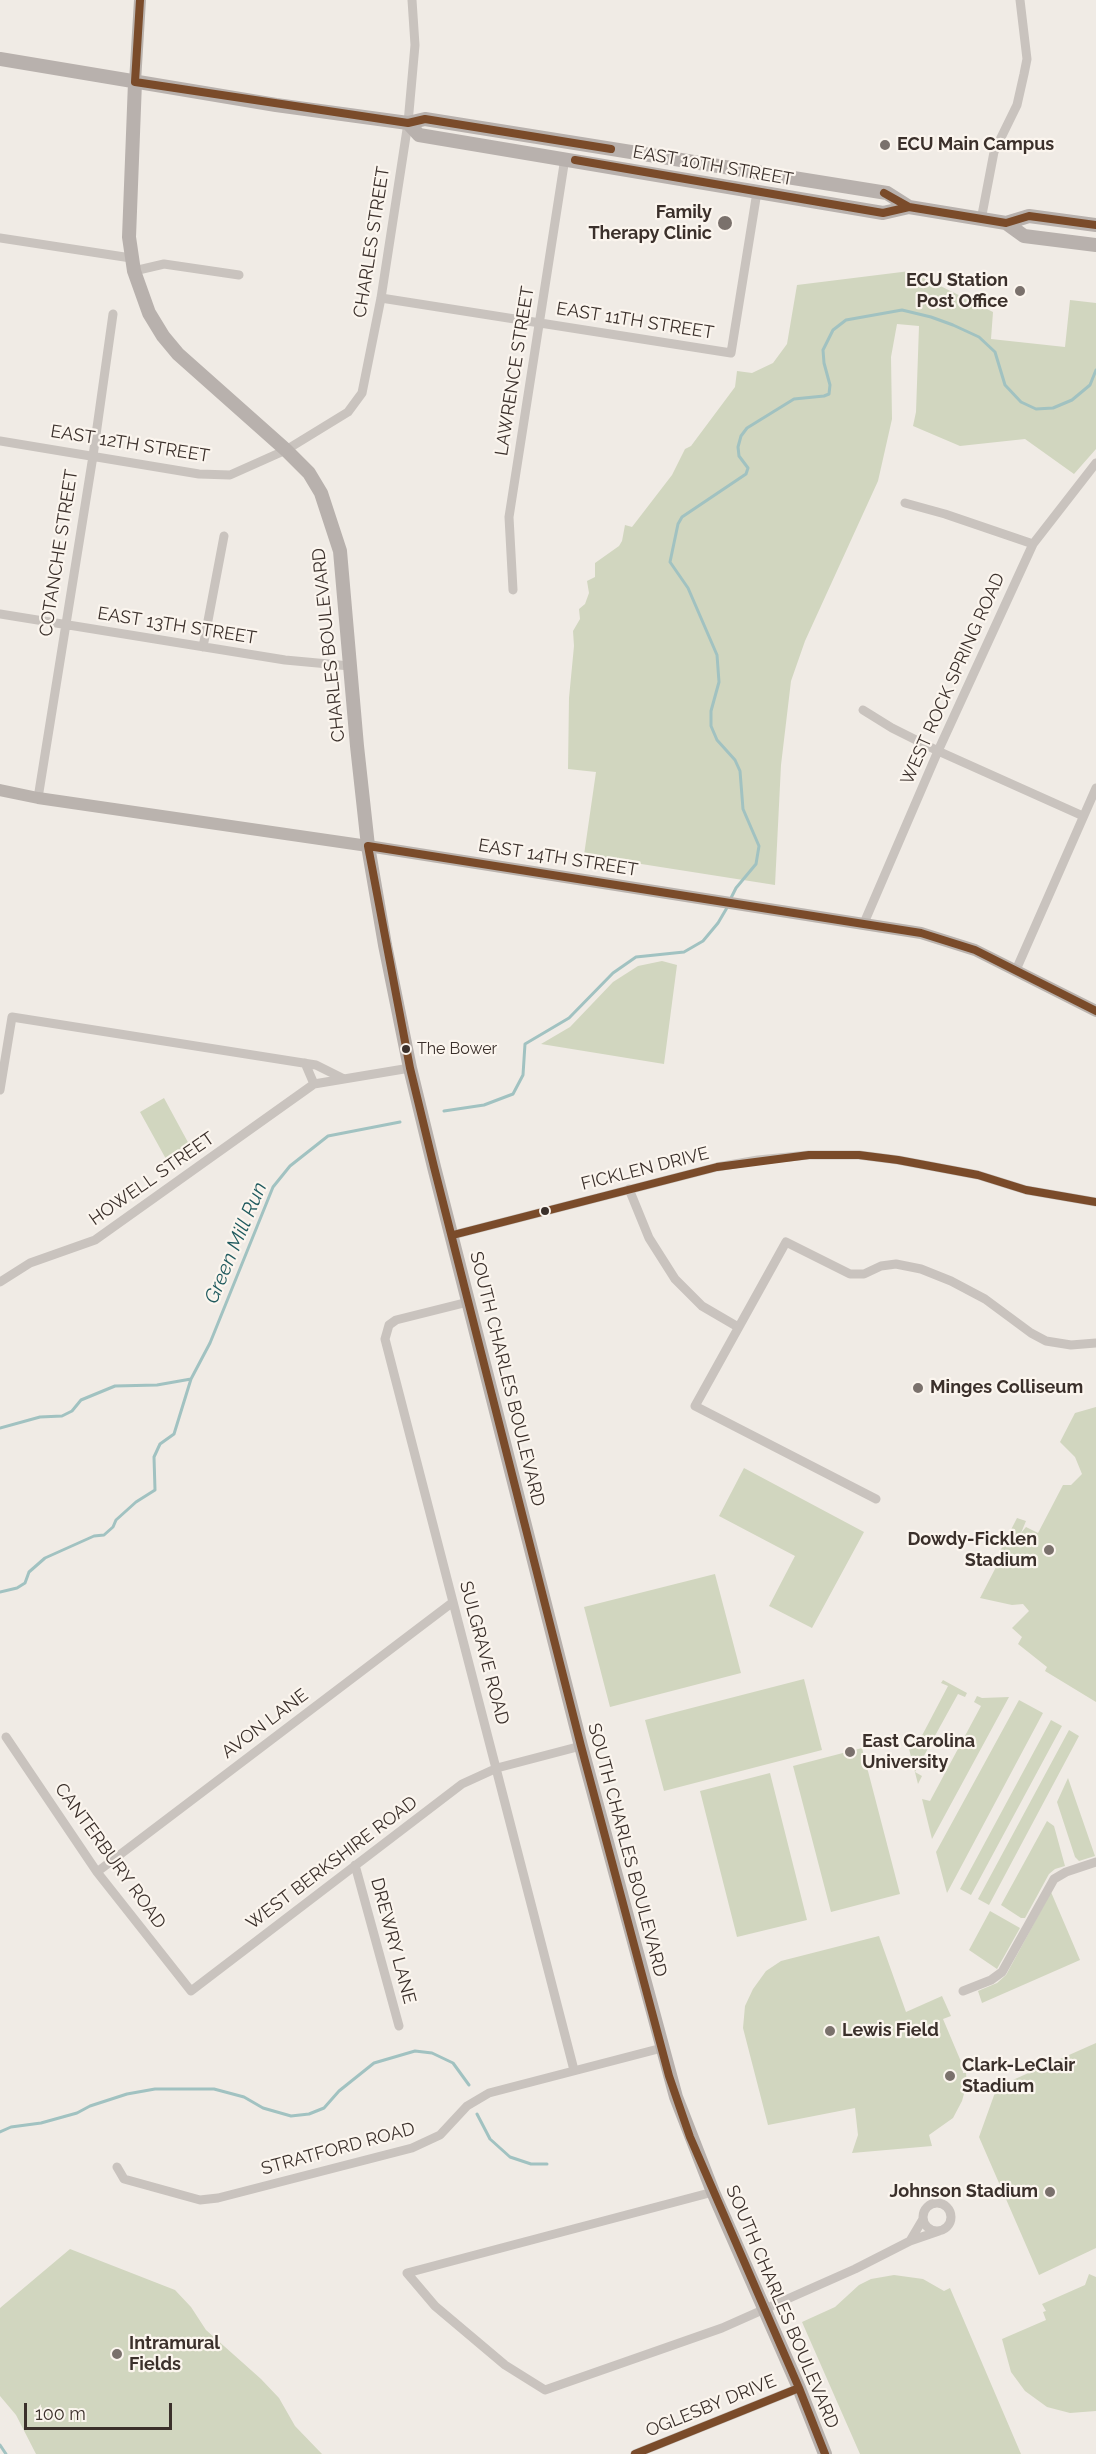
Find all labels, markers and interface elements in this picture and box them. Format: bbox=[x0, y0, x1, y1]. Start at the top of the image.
place label: ECU Main Campus bbox=[897, 134, 1054, 156]
marker: ECU Main Campus bbox=[878, 138, 892, 152]
street label: EAST 10TH STREET bbox=[631, 141, 795, 191]
street label: CHARLES STREET bbox=[349, 165, 395, 319]
place label: Family Therapy Clinic bbox=[588, 202, 712, 244]
marker: Family Therapy Clinic bbox=[716, 214, 734, 232]
place label: ECU Station Post Office bbox=[906, 270, 1008, 312]
marker: ECU Station Post Office bbox=[1013, 284, 1027, 298]
street label: LAWRENCE STREET bbox=[491, 285, 539, 457]
street label: EAST 11TH STREET bbox=[555, 298, 715, 344]
street label: EAST 12TH STREET bbox=[49, 421, 211, 467]
street label: COTANCHE STREET bbox=[35, 468, 83, 638]
street label: CHARLES BOULEVARD bbox=[308, 547, 350, 743]
street label: WEST ROCK SPRING ROAD bbox=[896, 570, 1010, 788]
street label: EAST 13TH STREET bbox=[96, 603, 258, 649]
street label: EAST 14TH STREET bbox=[477, 835, 639, 881]
place label: The Bower bbox=[417, 1039, 497, 1059]
marker: The Bower bbox=[400, 1043, 412, 1055]
street label: HOWELL STREET bbox=[85, 1128, 219, 1230]
street label: FICKLEN DRIVE bbox=[579, 1143, 711, 1195]
water label: Green Mill Run bbox=[200, 1179, 272, 1307]
unlabelled marker bbox=[539, 1205, 551, 1217]
street label: SOUTH CHARLES BOULEVARD bbox=[465, 1249, 549, 1509]
place label: Minges Colliseum bbox=[930, 1377, 1083, 1399]
marker: Minges Colliseum bbox=[911, 1381, 925, 1395]
place label: Dowdy-Ficklen Stadium bbox=[907, 1529, 1037, 1572]
marker: Dowdy-Ficklen Stadium bbox=[1042, 1543, 1056, 1557]
street label: SULGRAVE ROAD bbox=[454, 1579, 514, 1727]
street label: AVON LANE bbox=[218, 1685, 312, 1763]
street label: SOUTH CHARLES BOULEVARD bbox=[583, 1721, 671, 1979]
place label: East Carolina University bbox=[862, 1731, 975, 1774]
marker: East Carolina University bbox=[843, 1745, 857, 1759]
street label: CANTERBURY ROAD bbox=[50, 1779, 170, 1933]
street label: WEST BERKSHIRE ROAD bbox=[242, 1792, 422, 1934]
street label: DREWRY LANE bbox=[366, 1876, 420, 2006]
place label: Lewis Field bbox=[842, 2020, 939, 2042]
marker: Lewis Field bbox=[823, 2024, 837, 2038]
place label: Clark-LeClair Stadium bbox=[962, 2055, 1075, 2098]
marker: Clark-LeClair Stadium bbox=[943, 2069, 957, 2083]
street label: STRATFORD ROAD bbox=[259, 2118, 417, 2180]
place label: Johnson Stadium bbox=[890, 2181, 1038, 2203]
street label: SOUTH CHARLES BOULEVARD bbox=[721, 2182, 843, 2432]
marker: Johnson Stadium bbox=[1043, 2185, 1057, 2199]
place label: Intramural Fields bbox=[129, 2333, 220, 2376]
marker: Intramural Fields bbox=[110, 2347, 124, 2361]
street label: OGLESBY DRIVE bbox=[643, 2370, 779, 2442]
scale bar bbox=[27, 2391, 176, 2429]
text: 100 m bbox=[35, 2403, 86, 2424]

